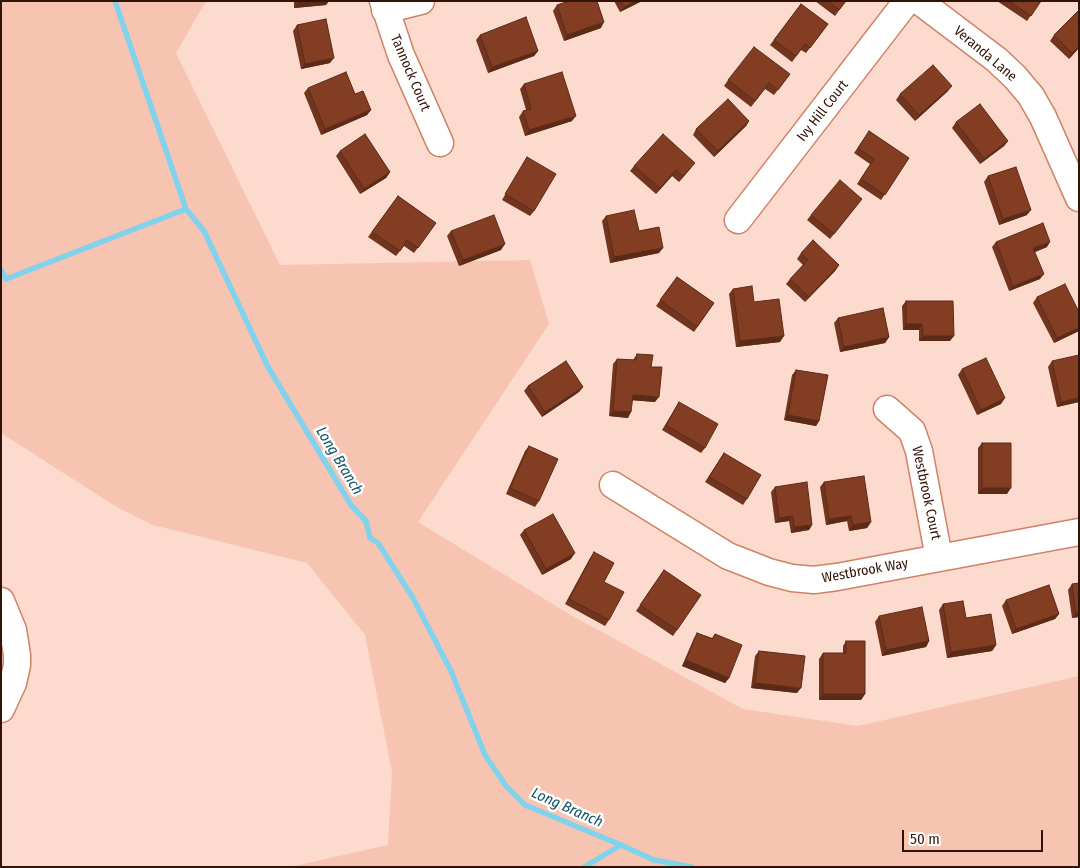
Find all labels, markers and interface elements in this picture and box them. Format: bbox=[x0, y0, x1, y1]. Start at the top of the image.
street label: Veranda Lane bbox=[950, 23, 1020, 85]
street label: Tannock Court bbox=[386, 32, 434, 114]
street label: Ivy Hill Court bbox=[794, 77, 852, 145]
water label: Long Branch bbox=[312, 424, 366, 498]
street label: Westbrook Court bbox=[908, 445, 944, 541]
street label: Westbrook Way bbox=[821, 555, 909, 587]
water label: Long Branch bbox=[529, 784, 605, 832]
scale bar bbox=[905, 820, 1046, 852]
text: 50 m bbox=[910, 830, 940, 848]

